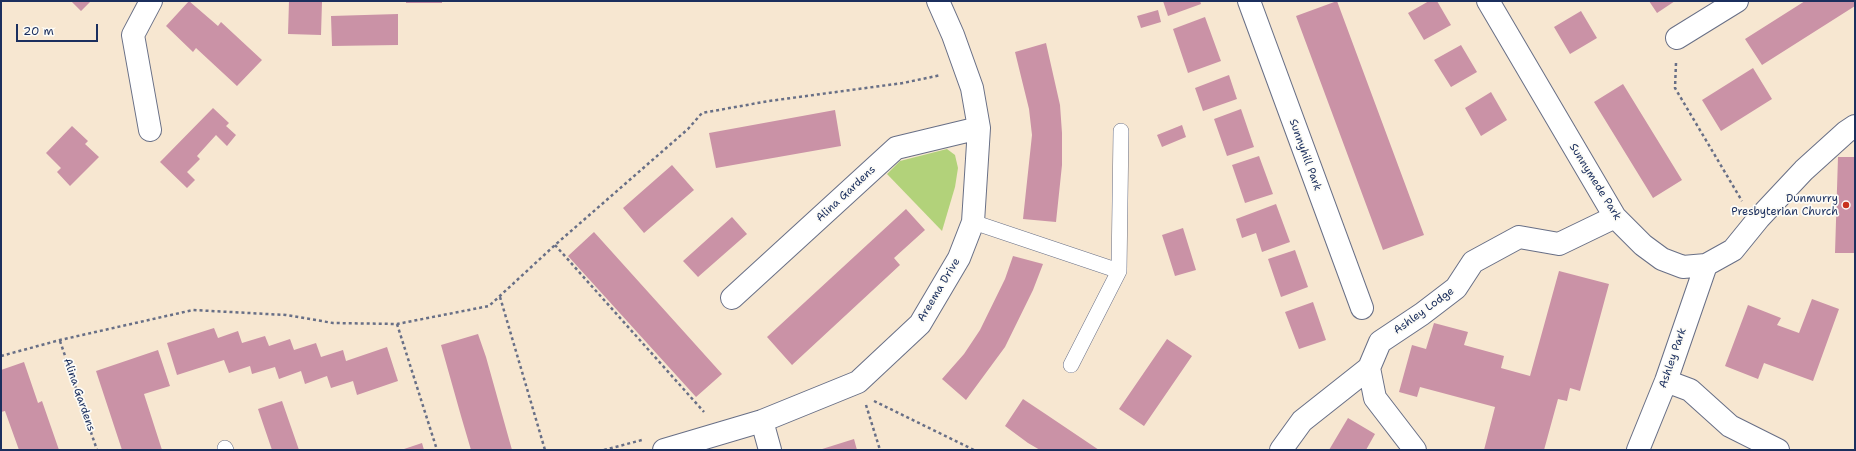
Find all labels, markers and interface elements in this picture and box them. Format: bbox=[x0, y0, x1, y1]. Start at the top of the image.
scale bar bbox=[18, 16, 100, 42]
text: 20 m bbox=[23, 23, 54, 39]
street label: Sunnyhill Park bbox=[1286, 117, 1324, 193]
street label: Sunnymede Park bbox=[1566, 141, 1624, 223]
street label: Alina Gardens bbox=[814, 163, 878, 225]
place label: Dunmurry Presbyterian Church bbox=[1731, 192, 1838, 218]
marker: Dunmurry Presbyterian Church bbox=[1841, 200, 1851, 210]
street label: Areema Drive bbox=[915, 256, 963, 324]
street label: Ashley Lodge bbox=[1391, 285, 1457, 337]
street label: Ashley Park bbox=[1657, 326, 1689, 390]
street label: Alina Gardens bbox=[60, 357, 98, 433]

